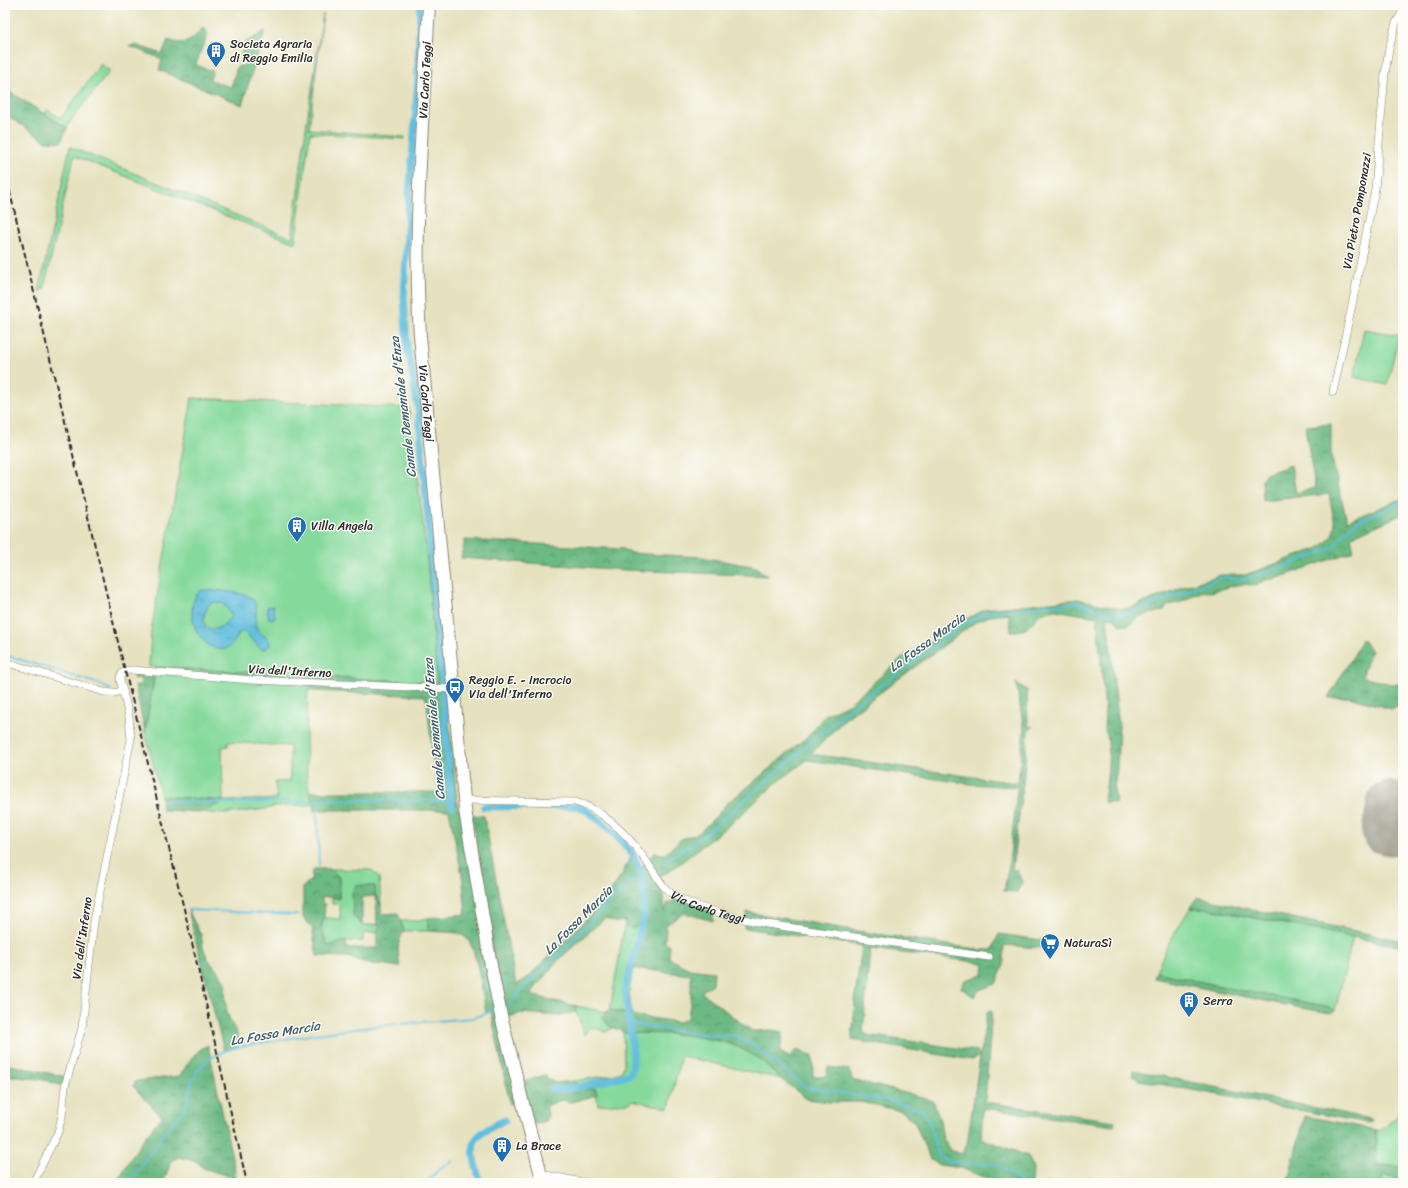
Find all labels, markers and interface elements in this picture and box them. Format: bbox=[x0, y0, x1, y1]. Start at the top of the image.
place label: Societa Agraria di Reggio Emilia bbox=[230, 33, 313, 69]
building icon: Societa Agraria di Reggio Emilia bbox=[205, 40, 227, 68]
street label: Via Carlo Teggi bbox=[412, 40, 438, 119]
street label: Via Pietro Pomponazzi bbox=[1336, 151, 1378, 271]
water label: Canale Demaniale d'Enza bbox=[383, 334, 423, 479]
street label: Via Carlo Teggi bbox=[412, 364, 441, 444]
building icon: Villa Angela bbox=[286, 515, 308, 543]
place label: Villa Angela bbox=[311, 515, 373, 537]
water label: La Fossa Marcia bbox=[884, 605, 972, 678]
water label: Canale Demaniale d'Enza bbox=[416, 656, 452, 801]
street label: Via dell'Inferno bbox=[248, 658, 332, 684]
place label: Reggio E. - Incrocio Via dell'Inferno bbox=[469, 669, 572, 705]
bus stop icon: Reggio E. - Incrocio Via dell'Inferno bbox=[444, 676, 466, 704]
water label: La Fossa Marcia bbox=[538, 879, 619, 960]
street label: Via Carlo Teggi bbox=[666, 884, 748, 930]
street label: Via dell'Inferno bbox=[65, 895, 99, 981]
supermarket icon: NaturaSì bbox=[1039, 932, 1061, 960]
place label: NaturaSì bbox=[1064, 932, 1112, 954]
building icon: Serra bbox=[1178, 990, 1200, 1018]
place label: Serra bbox=[1203, 990, 1234, 1012]
water label: La Fossa Marcia bbox=[228, 1014, 323, 1052]
building icon: La Brace bbox=[491, 1135, 513, 1163]
place label: La Brace bbox=[516, 1135, 561, 1157]

